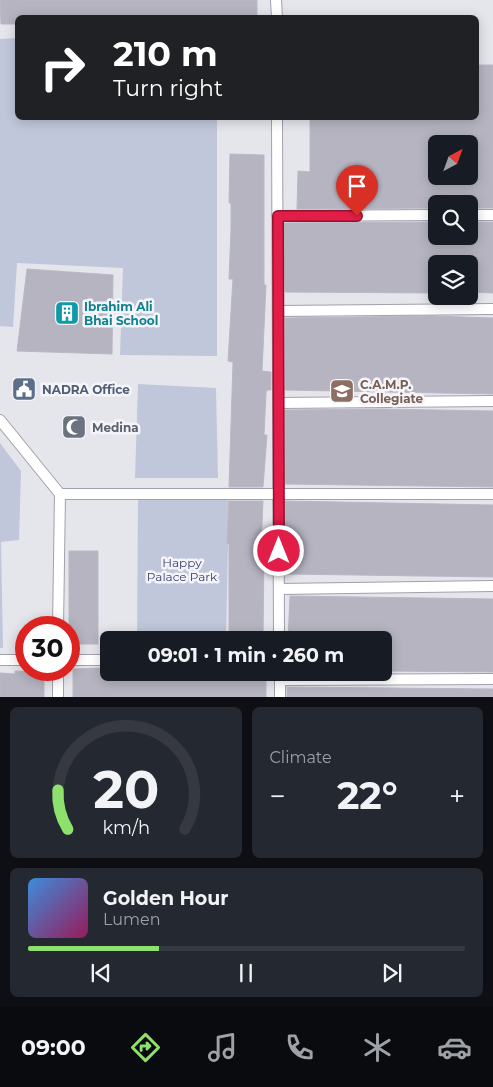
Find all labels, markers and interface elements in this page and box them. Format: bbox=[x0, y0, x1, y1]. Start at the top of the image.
text: 210 m bbox=[113, 32, 218, 75]
icon: right bbox=[30, 35, 95, 100]
text: Turn right bbox=[113, 75, 223, 102]
north arrow bbox=[428, 135, 478, 185]
map controls bbox=[428, 135, 478, 305]
pin bbox=[336, 165, 378, 216]
icon: arrive bbox=[343, 172, 371, 200]
button: search bbox=[428, 195, 478, 245]
button: layers bbox=[428, 255, 478, 305]
place label: Ibrahim Ali Bhai School bbox=[84, 299, 158, 328]
building icon: Ibrahim Ali Bhai School bbox=[54, 300, 80, 326]
public building icon: NADRA Office bbox=[11, 376, 37, 402]
place label: C.A.M.P. Collegiate bbox=[360, 377, 424, 406]
school or university icon: C.A.M.P. Collegiate bbox=[329, 378, 355, 404]
place label: NADRA Office bbox=[42, 382, 130, 397]
mosque icon: Medina bbox=[61, 414, 87, 440]
place label: Medina bbox=[92, 420, 139, 435]
position arrow bbox=[252, 524, 304, 576]
park label: Happy Palace Park bbox=[147, 555, 218, 584]
speed limit sign: 30 bbox=[15, 616, 80, 681]
text: 09:01 · 1 min · 260 m bbox=[148, 644, 344, 667]
text: Climate bbox=[270, 748, 332, 767]
text: 20 bbox=[93, 758, 159, 821]
text: 22° bbox=[337, 772, 398, 819]
text: − bbox=[270, 779, 286, 813]
text: + bbox=[449, 779, 465, 813]
text: km/h bbox=[102, 817, 150, 838]
text: Golden Hour bbox=[103, 887, 229, 910]
text: Lumen bbox=[103, 910, 161, 929]
icon: previous bbox=[87, 959, 115, 987]
icon: pause bbox=[232, 959, 260, 987]
icon: next bbox=[378, 959, 406, 987]
icon: directions bbox=[128, 1030, 163, 1065]
icon: music bbox=[205, 1030, 240, 1065]
icon: phone bbox=[282, 1030, 317, 1065]
icon: climate bbox=[360, 1030, 395, 1065]
icon: car bbox=[437, 1030, 472, 1065]
text: 09:00 bbox=[21, 1034, 86, 1061]

